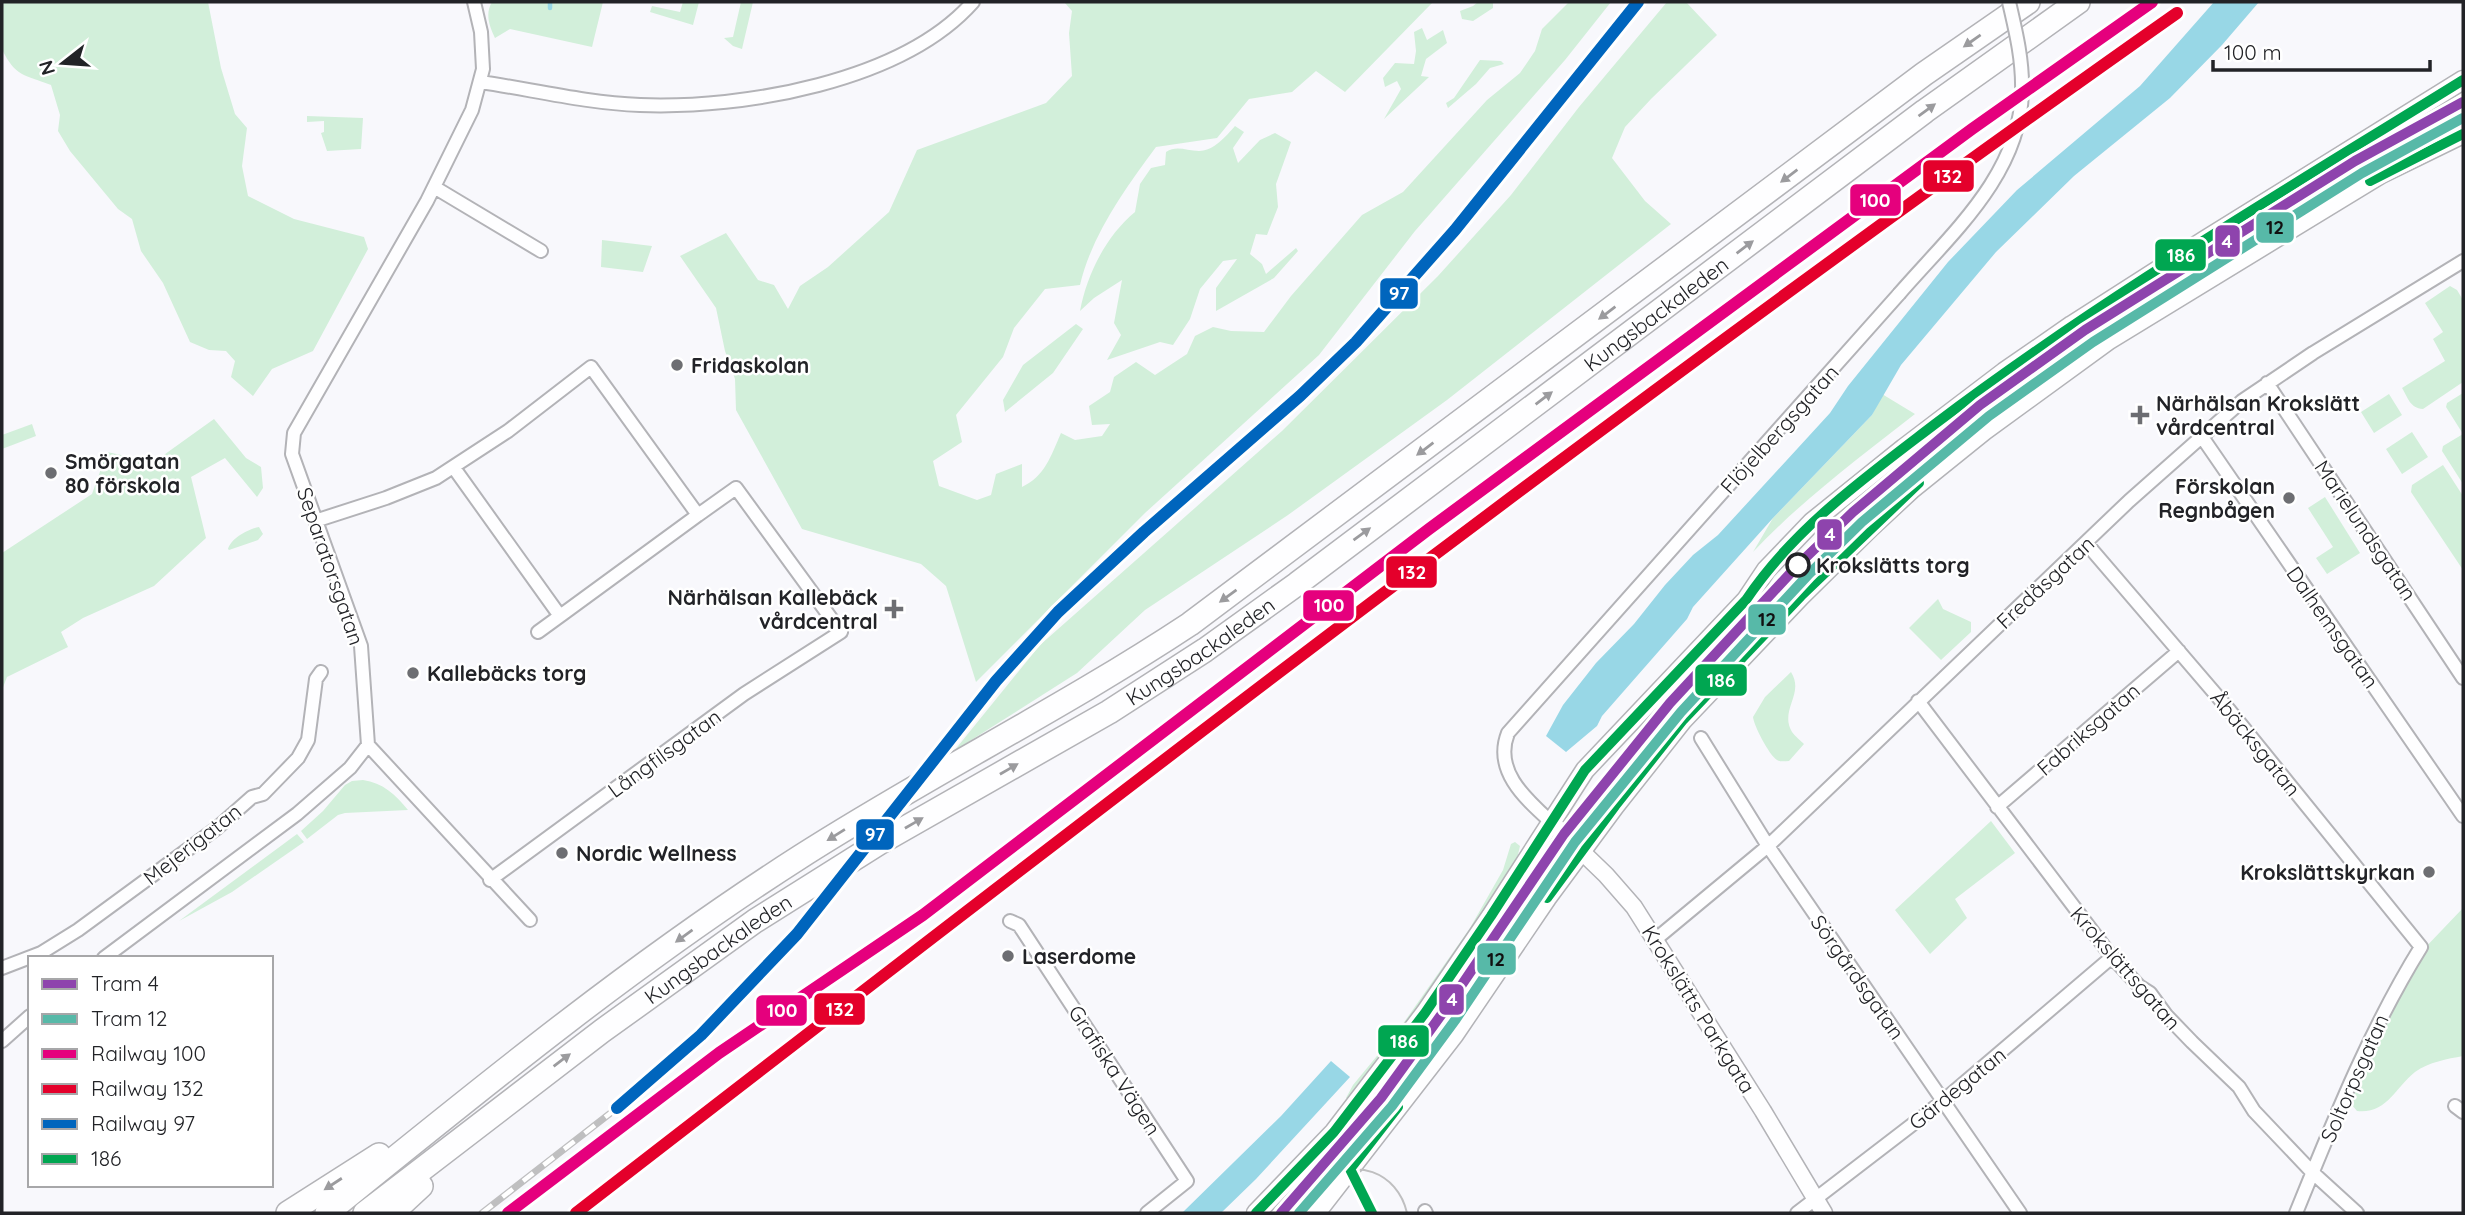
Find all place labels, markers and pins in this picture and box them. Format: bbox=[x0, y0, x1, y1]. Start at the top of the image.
place label: Fridaskolan bbox=[691, 352, 809, 378]
marker: Fridaskolan bbox=[669, 357, 685, 373]
place label: Närhälsan Krokslätt vårdcentral bbox=[2156, 390, 2360, 440]
marker: Närhälsan Krokslätt vårdcentral bbox=[2130, 405, 2150, 425]
place label: Smörgatan 80 förskola bbox=[65, 448, 180, 498]
marker: Smörgatan 80 förskola bbox=[43, 465, 59, 481]
place label: Förskolan Regnbågen bbox=[2158, 473, 2275, 523]
marker: Förskolan Regnbågen bbox=[2281, 490, 2297, 506]
place label: Krokslätts torg bbox=[1816, 552, 1970, 578]
marker: Krokslätts torg bbox=[1786, 553, 1810, 577]
place label: Närhälsan Kallebäck vårdcentral bbox=[668, 584, 878, 634]
marker: Närhälsan Kallebäck vårdcentral bbox=[884, 599, 904, 619]
place label: Kallebäcks torg bbox=[427, 660, 586, 686]
marker: Kallebäcks torg bbox=[405, 665, 421, 681]
place label: Nordic Wellness bbox=[576, 840, 737, 866]
marker: Nordic Wellness bbox=[554, 845, 570, 861]
place label: Krokslättskyrkan bbox=[2240, 859, 2415, 885]
marker: Krokslättskyrkan bbox=[2421, 864, 2437, 880]
place label: Laserdome bbox=[1022, 943, 1136, 969]
marker: Laserdome bbox=[1000, 948, 1016, 964]

